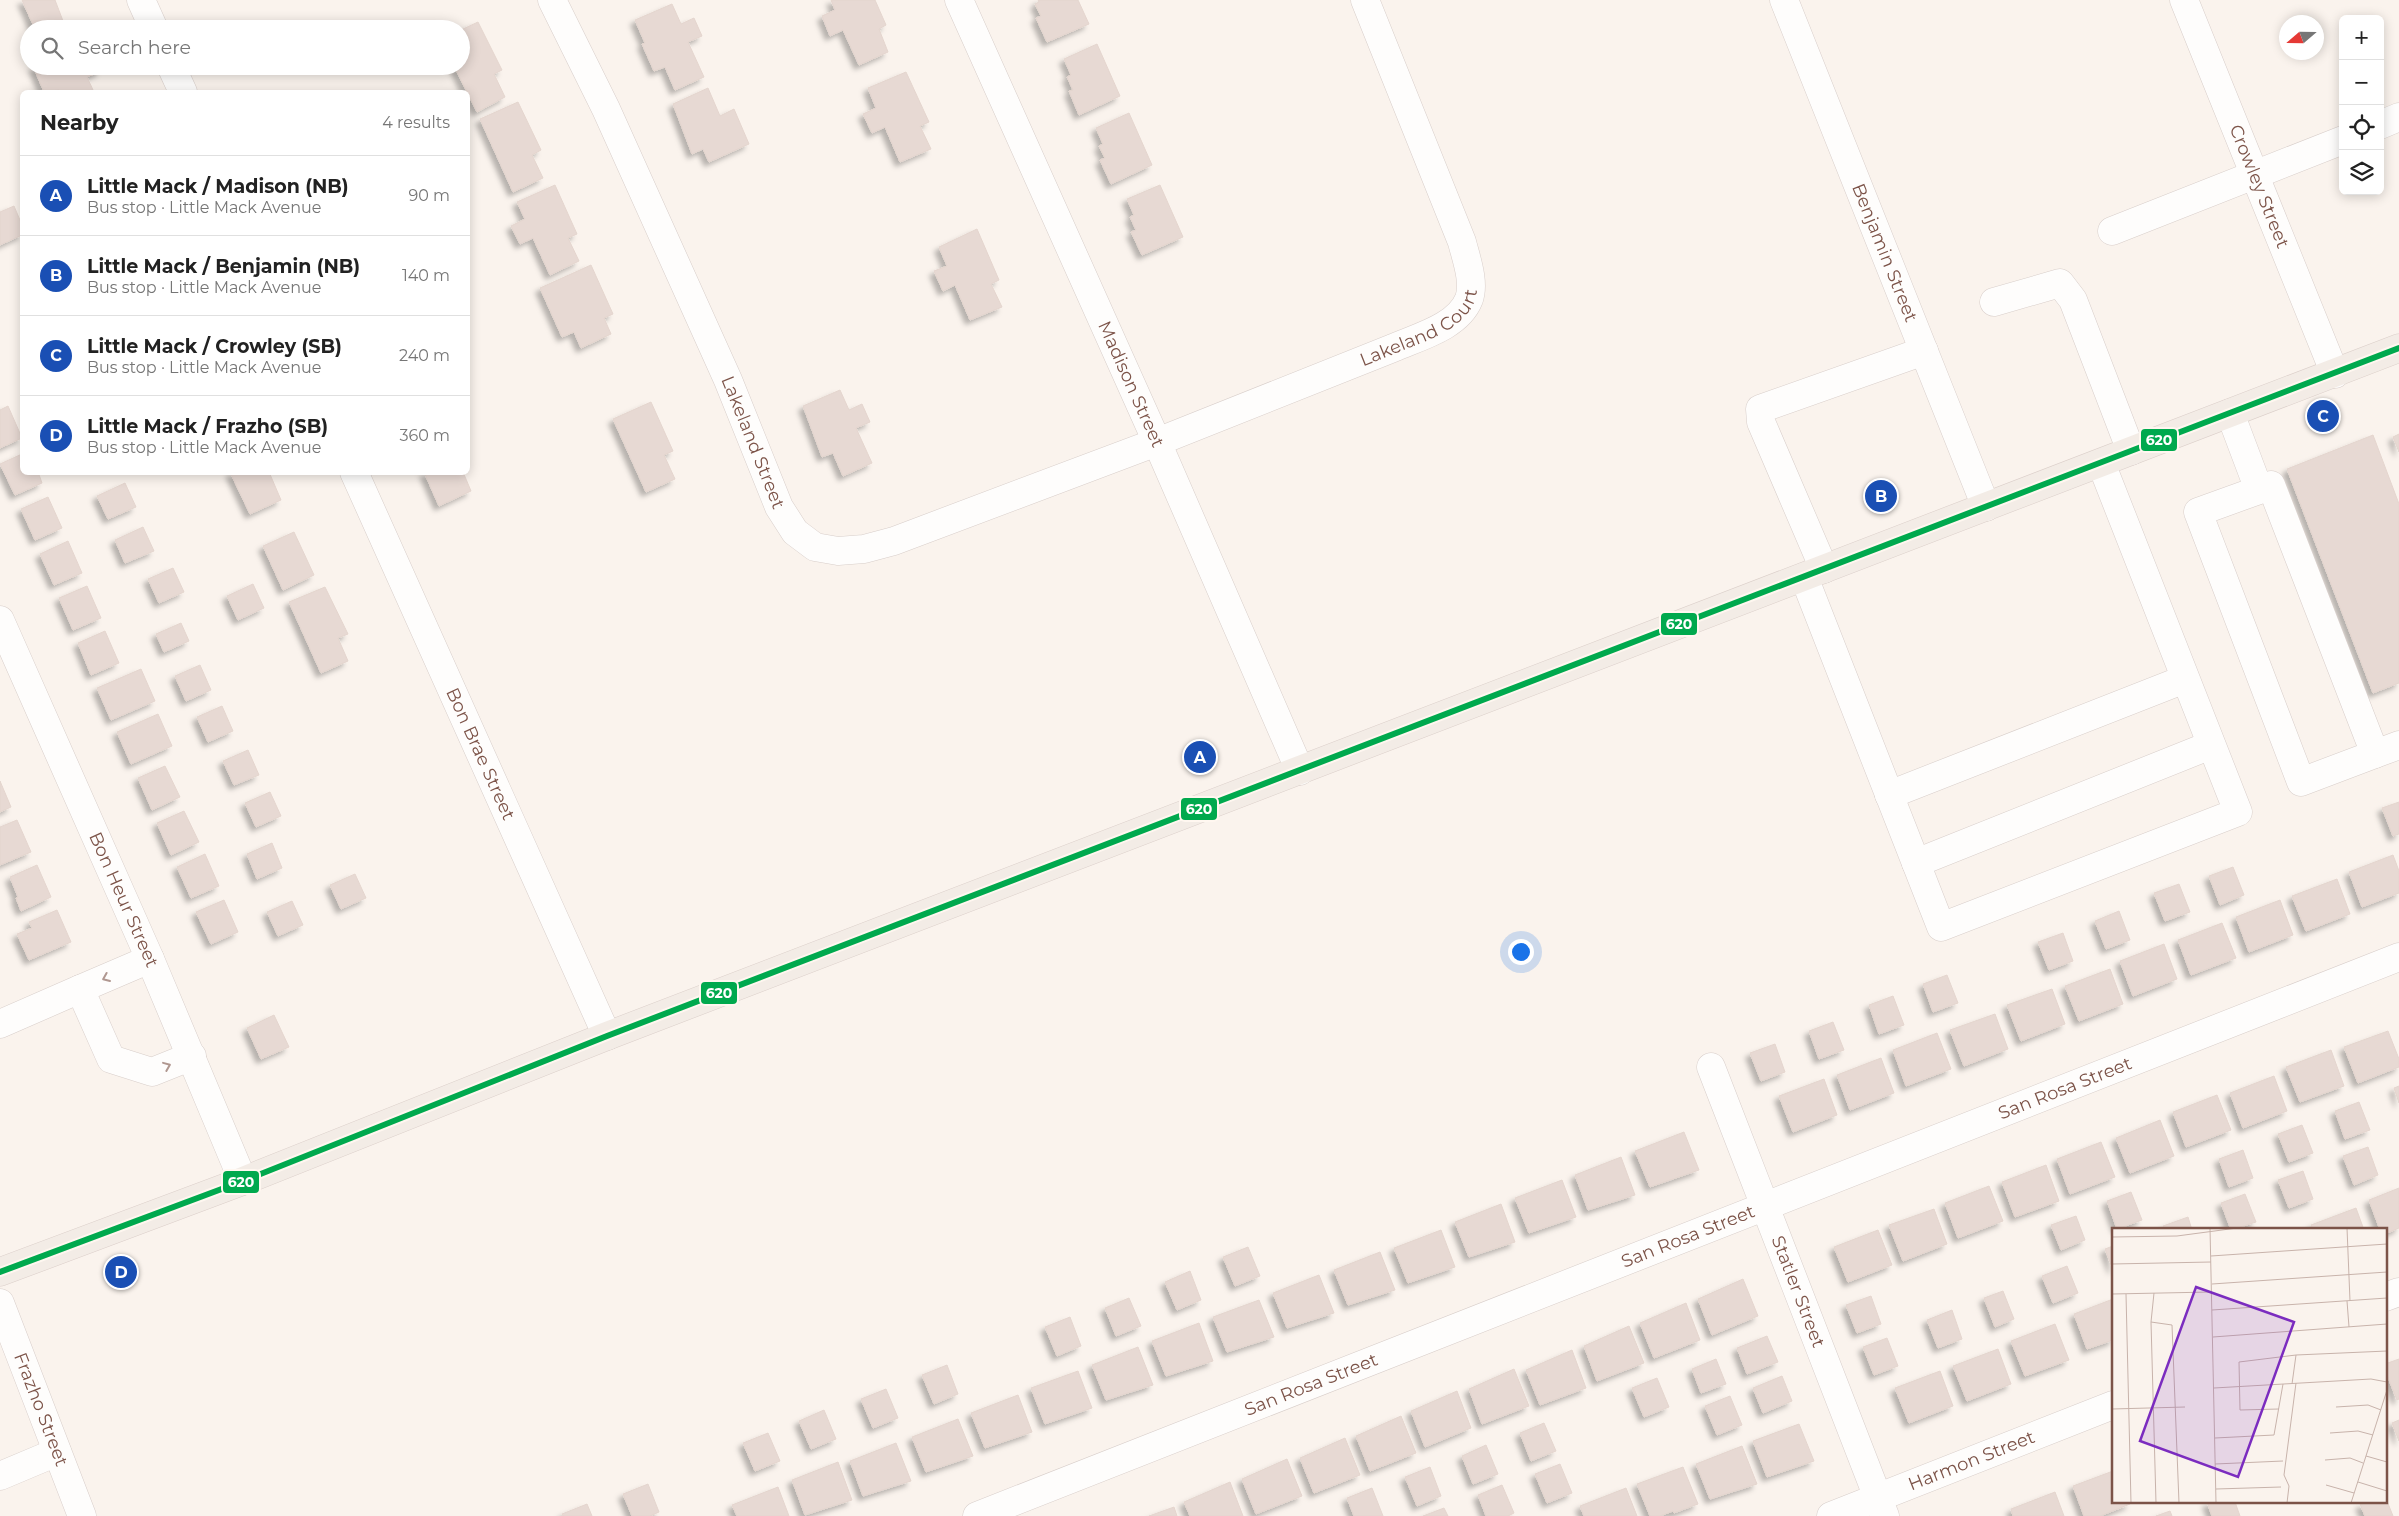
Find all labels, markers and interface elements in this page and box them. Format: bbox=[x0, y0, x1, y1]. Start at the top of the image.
north arrow bbox=[2279, 15, 2324, 60]
map controls bbox=[2339, 15, 2384, 195]
button: + bbox=[2339, 15, 2384, 60]
search box bbox=[20, 20, 470, 75]
icon: search bbox=[38, 34, 66, 62]
text: Search here bbox=[78, 36, 191, 59]
button: − bbox=[2339, 60, 2384, 105]
button: locate bbox=[2339, 105, 2384, 150]
text: Nearby bbox=[40, 110, 119, 135]
text: 4 results bbox=[382, 113, 450, 132]
street label: Crowley Street bbox=[2224, 121, 2294, 251]
button: layers bbox=[2339, 150, 2384, 195]
text: Little Mack / Madison (NB) bbox=[87, 175, 349, 198]
street label: Benjamin Street bbox=[1847, 180, 1922, 325]
text: A bbox=[50, 186, 62, 205]
text: 90 m bbox=[408, 186, 450, 205]
text: Bus stop · Little Mack Avenue bbox=[87, 198, 321, 217]
text: Little Mack / Benjamin (NB) bbox=[87, 255, 360, 278]
text: B bbox=[50, 266, 62, 285]
text: 140 m bbox=[402, 266, 450, 285]
text: Bus stop · Little Mack Avenue bbox=[87, 278, 321, 297]
street label: Lakeland Court bbox=[1357, 288, 1482, 371]
street label: Madison Street bbox=[1093, 318, 1169, 451]
text: Little Mack / Crowley (SB) bbox=[87, 335, 342, 358]
text: C bbox=[50, 346, 62, 365]
text: 240 m bbox=[399, 346, 450, 365]
text: Bus stop · Little Mack Avenue bbox=[87, 358, 321, 377]
street label: Lakeland Street bbox=[716, 373, 790, 512]
pin: C bbox=[2307, 397, 2339, 435]
text: Little Mack / Frazho (SB) bbox=[87, 415, 328, 438]
text: D bbox=[49, 426, 63, 445]
text: 360 m bbox=[399, 426, 450, 445]
line badge: 620 bbox=[2140, 428, 2178, 452]
text: 620 bbox=[2146, 431, 2172, 449]
text: Bus stop · Little Mack Avenue bbox=[87, 438, 321, 457]
pin: B bbox=[1865, 477, 1897, 515]
line badge: 620 bbox=[1660, 612, 1698, 636]
text: 620 bbox=[1666, 615, 1692, 633]
street label: Bon Brae Street bbox=[441, 684, 520, 823]
pin: A bbox=[1184, 738, 1216, 776]
line badge: 620 bbox=[1180, 797, 1218, 821]
text: 620 bbox=[1186, 800, 1212, 818]
street label: Bon Heur Street bbox=[84, 829, 163, 971]
your location bbox=[1508, 939, 1534, 965]
one-way arrow bbox=[102, 972, 111, 983]
line badge: 620 bbox=[700, 981, 738, 1005]
text: 620 bbox=[706, 984, 732, 1002]
street label: San Rosa Street bbox=[1995, 1052, 2135, 1124]
one-way arrow bbox=[162, 1062, 170, 1072]
line badge: 620 bbox=[222, 1170, 260, 1194]
text: 620 bbox=[228, 1173, 254, 1191]
street label: San Rosa Street bbox=[1618, 1200, 1758, 1273]
inset map bbox=[2112, 1228, 2386, 1504]
street label: Statler Street bbox=[1766, 1233, 1830, 1351]
pin: D bbox=[105, 1253, 137, 1291]
street label: Frazho Street bbox=[9, 1349, 73, 1469]
street label: San Rosa Street bbox=[1241, 1349, 1381, 1421]
street label: Harmon Street bbox=[1905, 1426, 2038, 1495]

